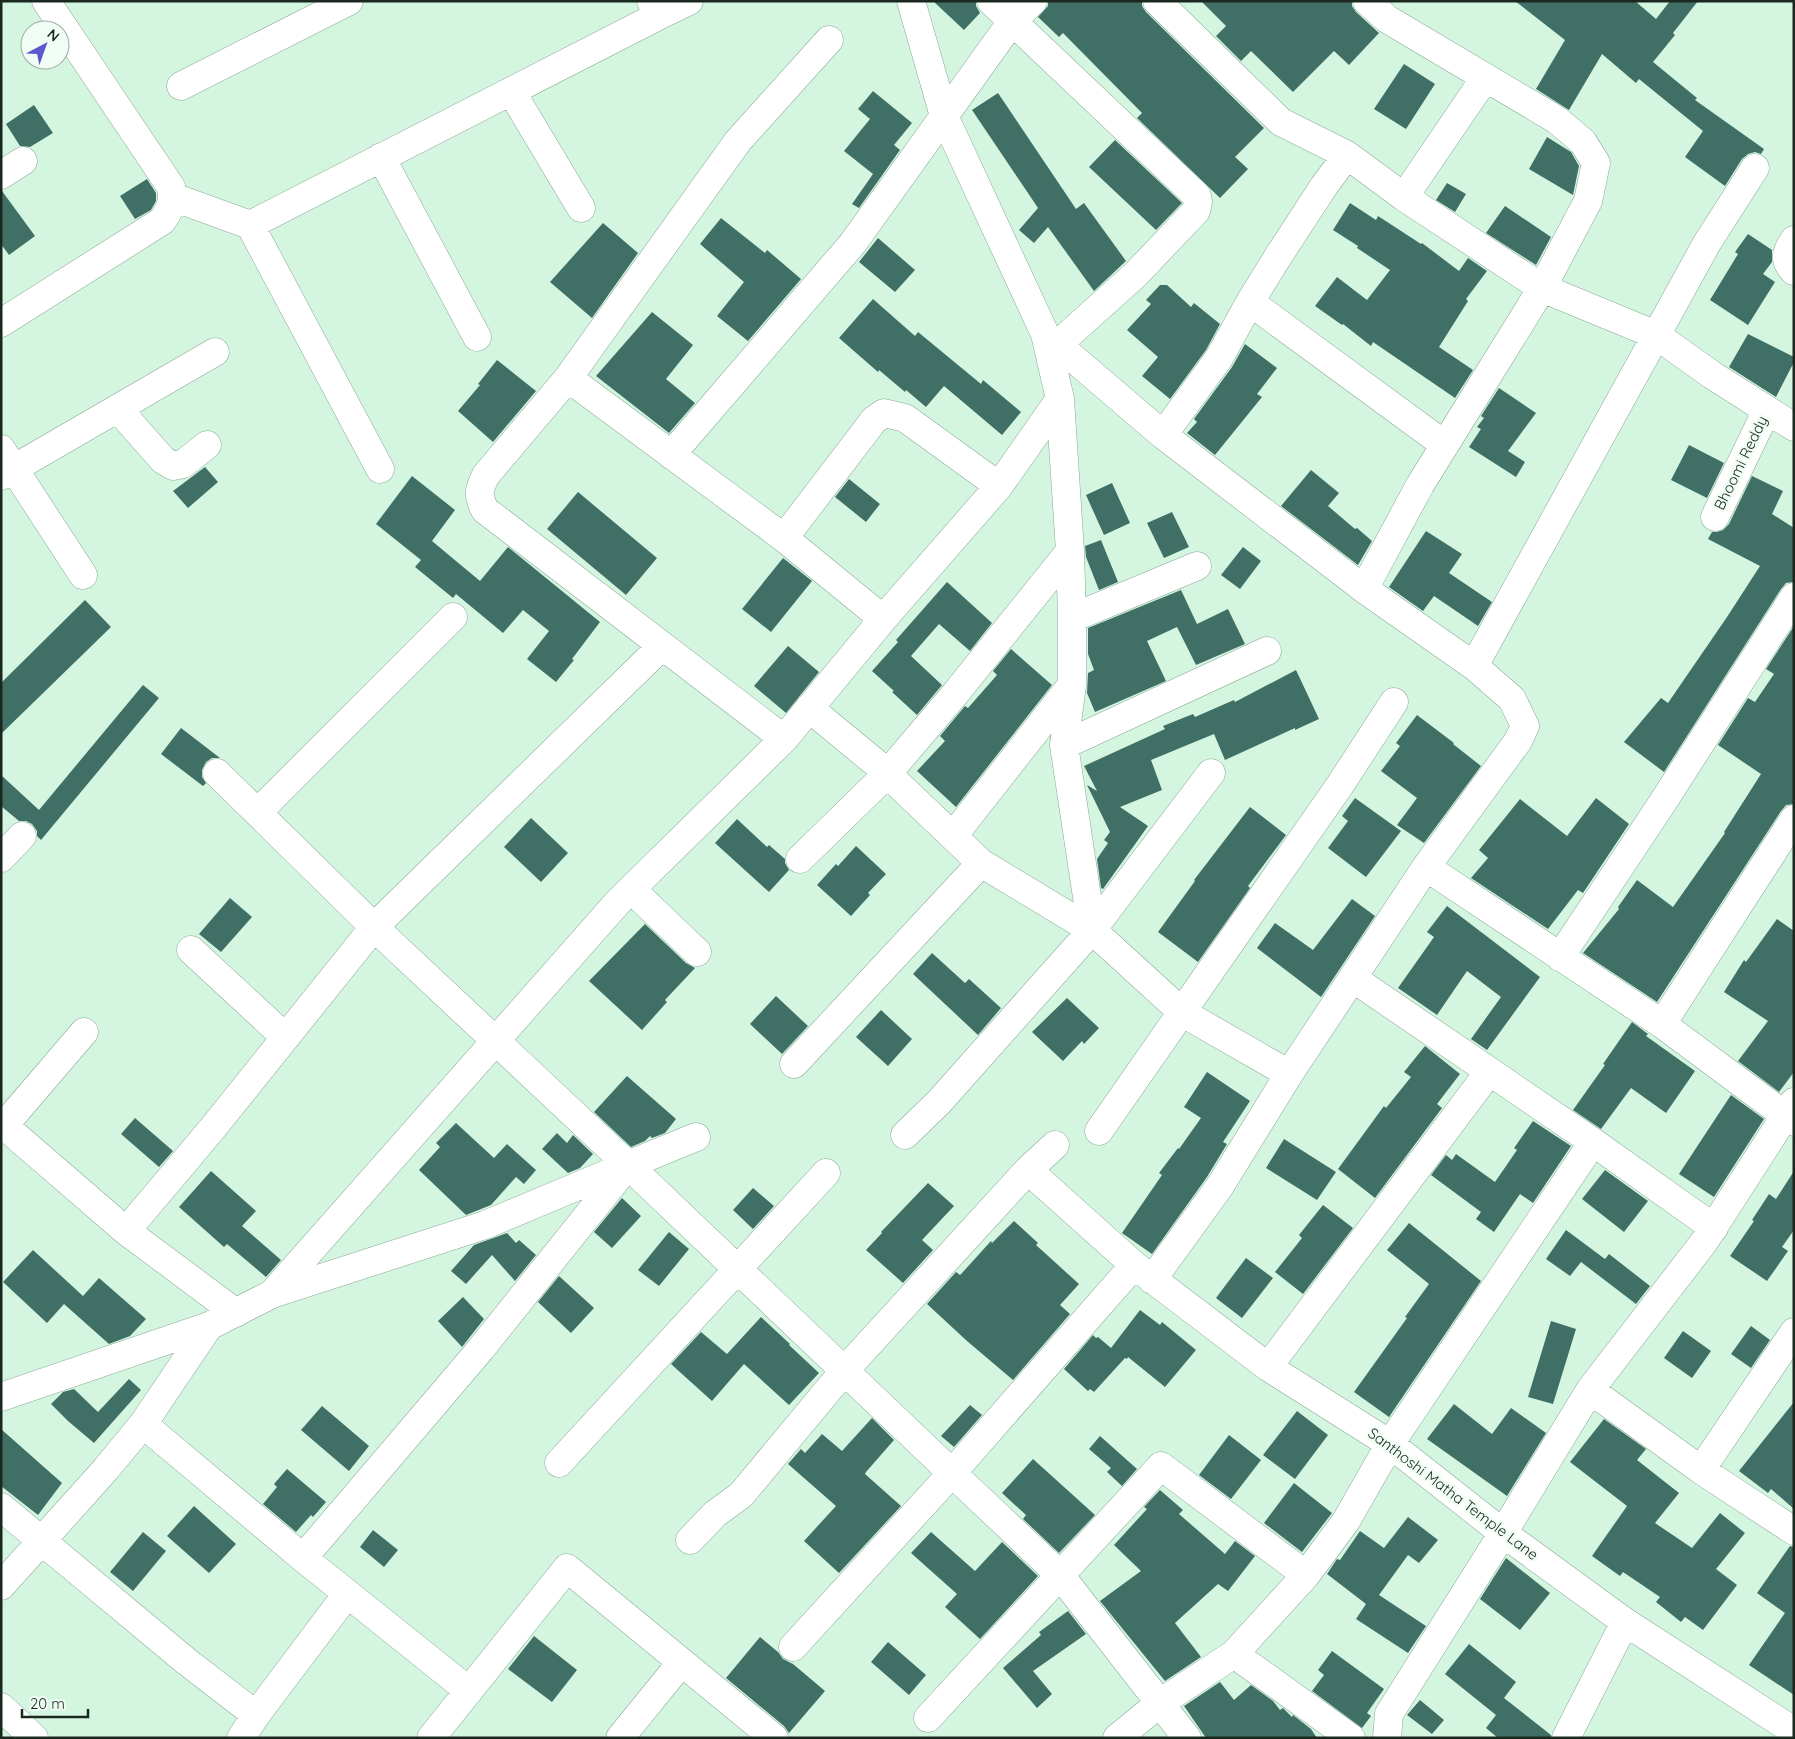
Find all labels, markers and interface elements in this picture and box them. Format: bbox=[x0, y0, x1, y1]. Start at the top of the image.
north arrow bbox=[20, 20, 70, 70]
text: N bbox=[44, 25, 63, 45]
street label: Bhoomi Reddy bbox=[1710, 413, 1772, 513]
street label: Santhoshi Matha Temple Lane bbox=[1364, 1423, 1542, 1564]
scale bar bbox=[22, 1686, 89, 1718]
text: 20 m bbox=[30, 1694, 65, 1713]

